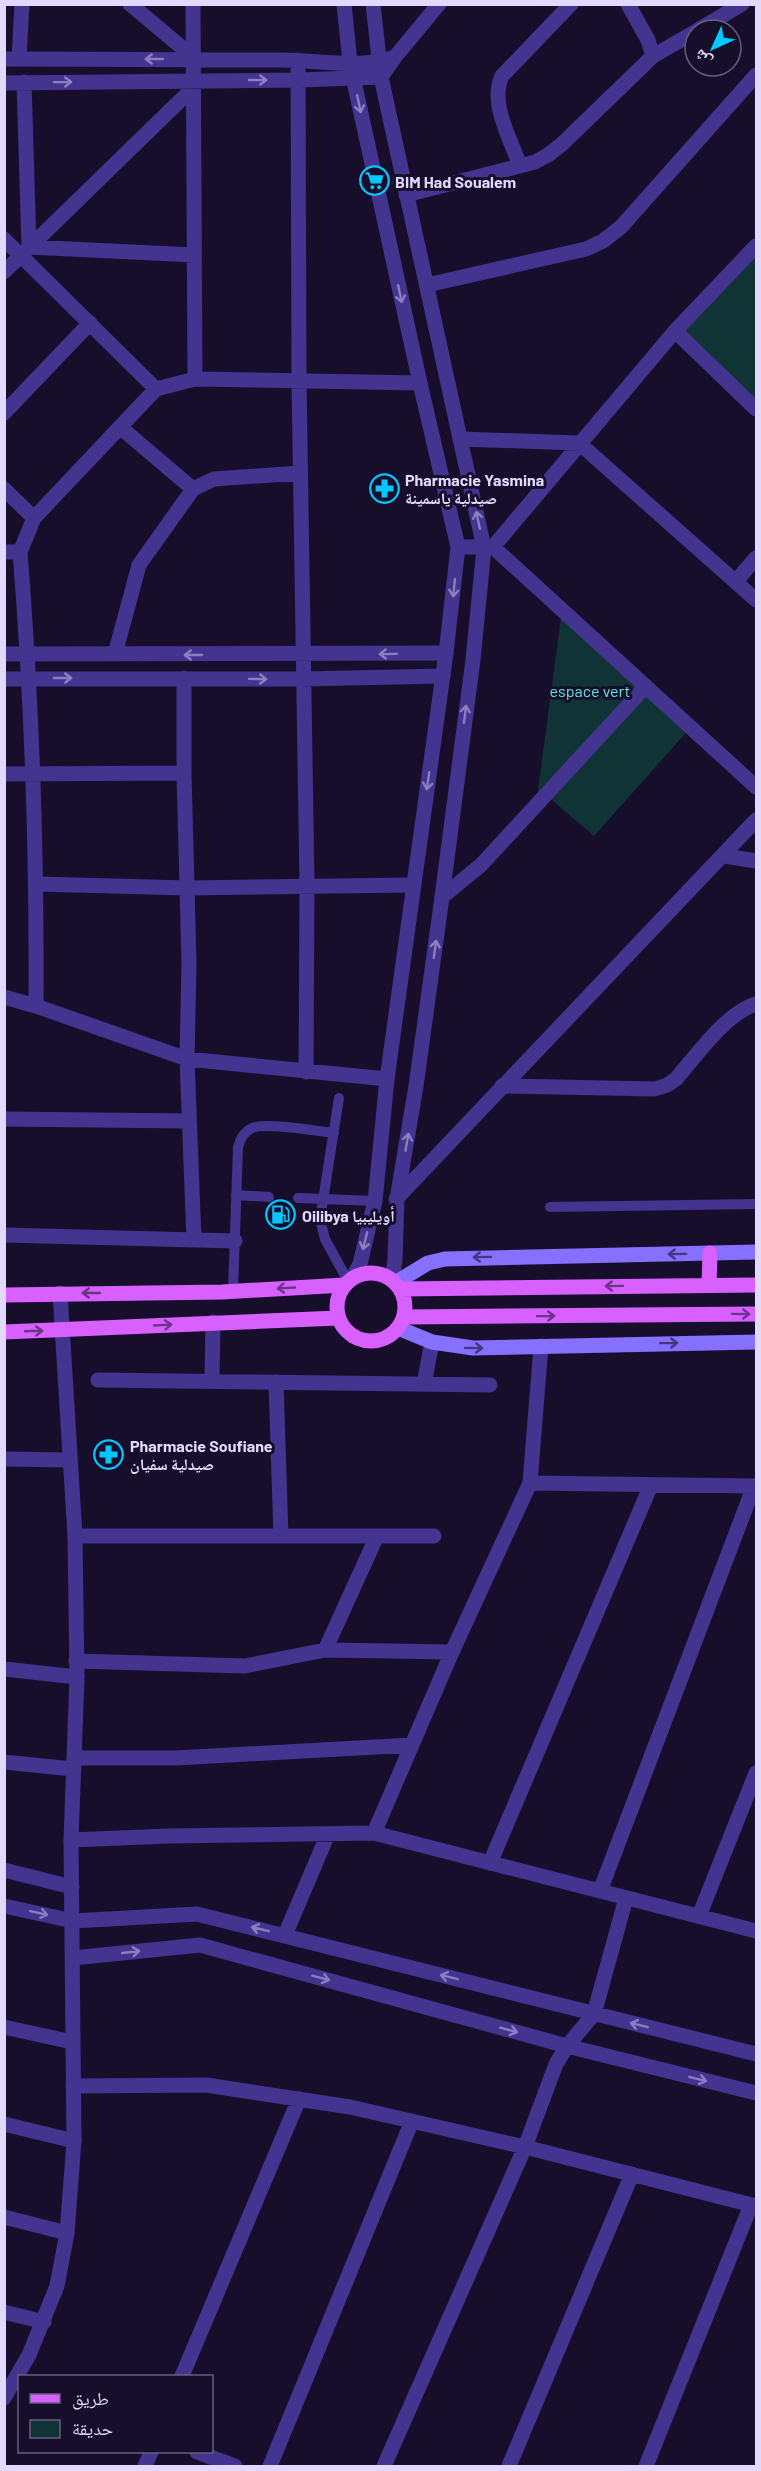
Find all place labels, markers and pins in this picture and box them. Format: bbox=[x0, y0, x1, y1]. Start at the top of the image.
supermarket icon: BIM Had Soualem bbox=[358, 165, 390, 197]
place label: BIM Had Soualem bbox=[395, 172, 516, 191]
place label: Pharmacie Yasmina صيدلية ياسمينة bbox=[405, 470, 544, 507]
pharmacy icon: Pharmacie Yasmina صيدلية ياسمينة bbox=[368, 472, 400, 504]
fuel station icon: Oilibya أويليبيا bbox=[265, 1199, 297, 1231]
place label: Oilibya أويليبيا bbox=[302, 1206, 395, 1225]
place label: Pharmacie Soufiane صيدلية سفيان bbox=[130, 1436, 273, 1474]
pharmacy icon: Pharmacie Soufiane صيدلية سفيان bbox=[93, 1438, 125, 1470]

